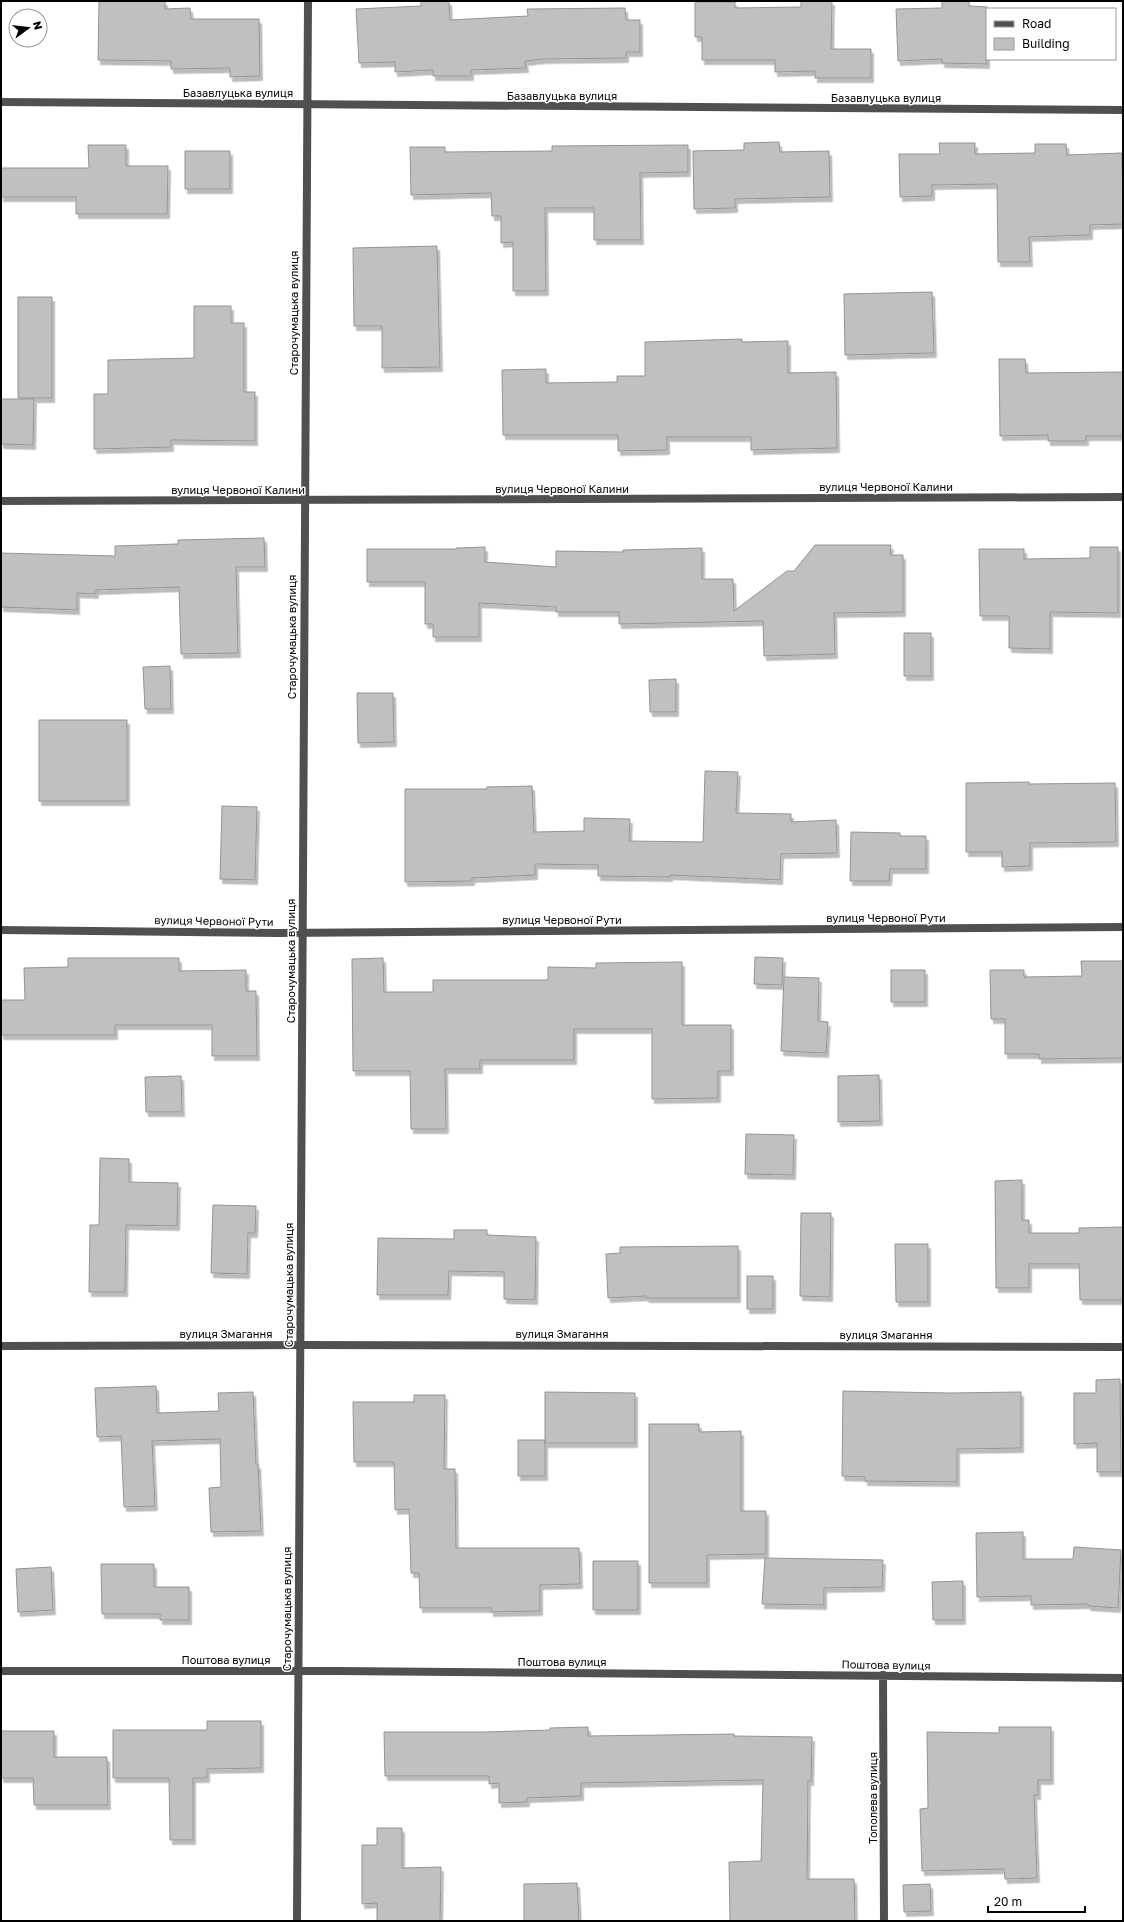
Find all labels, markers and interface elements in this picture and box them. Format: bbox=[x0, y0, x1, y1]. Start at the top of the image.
north arrow bbox=[8, 8, 48, 48]
legend bbox=[986, 8, 1116, 60]
text: Road bbox=[1022, 16, 1051, 31]
text: N bbox=[31, 20, 46, 31]
text: Building bbox=[1022, 36, 1070, 51]
street label: Базавлуцька вулиця bbox=[183, 86, 293, 99]
street label: Базавлуцька вулиця bbox=[507, 89, 617, 102]
street label: Базавлуцька вулиця bbox=[831, 91, 941, 104]
street label: Старочумацька вулиця bbox=[287, 251, 300, 375]
street label: вулиця Червоної Калини bbox=[819, 480, 953, 493]
street label: вулиця Червоної Калини bbox=[495, 482, 629, 495]
street label: вулиця Червоної Калини bbox=[171, 483, 305, 496]
street label: Старочумацька вулиця bbox=[285, 575, 298, 699]
street label: Старочумацька вулиця bbox=[284, 899, 297, 1023]
street label: вулиця Червоної Рути bbox=[826, 911, 946, 924]
street label: вулиця Червоної Рути bbox=[154, 913, 274, 928]
street label: вулиця Червоної Рути bbox=[502, 913, 622, 926]
street label: Старочумацька вулиця bbox=[282, 1223, 295, 1347]
street label: вулиця Змагання bbox=[180, 1327, 272, 1340]
street label: вулиця Змагання bbox=[516, 1327, 608, 1340]
street label: вулиця Змагання bbox=[840, 1328, 932, 1341]
street label: Старочумацька вулиця bbox=[280, 1547, 293, 1671]
street label: Поштова вулиця bbox=[181, 1653, 271, 1666]
street label: Поштова вулиця bbox=[517, 1655, 607, 1668]
street label: Поштова вулиця bbox=[841, 1657, 931, 1672]
street label: Тополева вулиця bbox=[866, 1752, 879, 1844]
scale bar bbox=[988, 1888, 1085, 1914]
text: 20 m bbox=[994, 1894, 1022, 1909]

